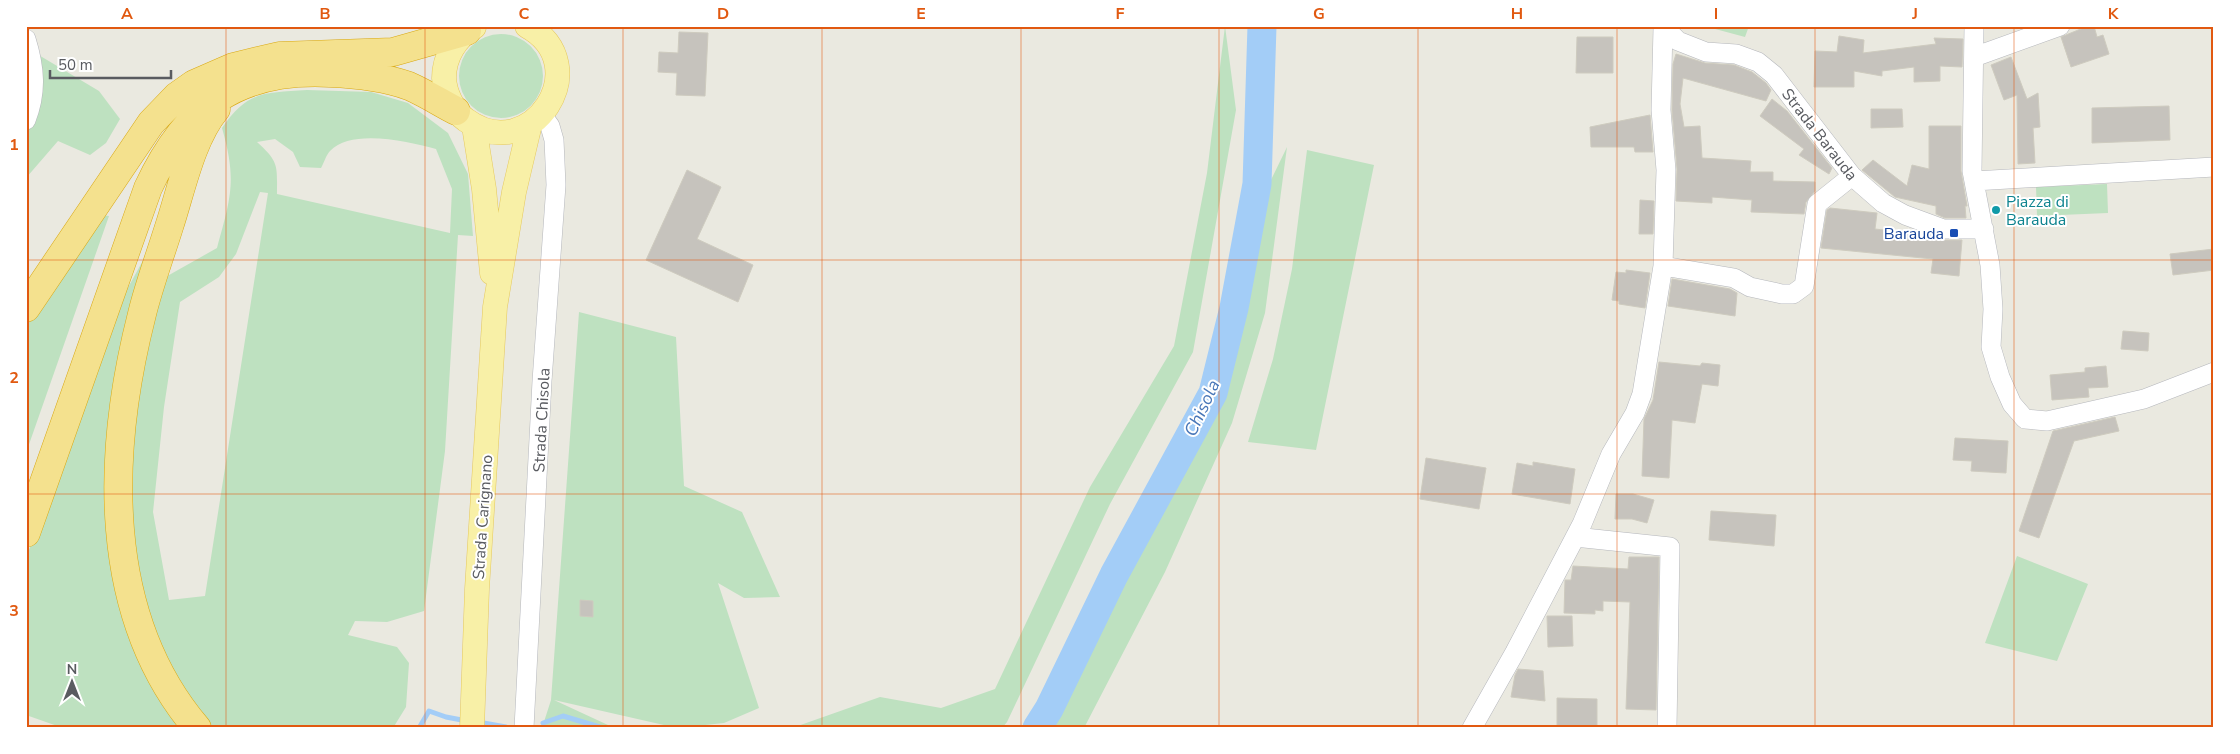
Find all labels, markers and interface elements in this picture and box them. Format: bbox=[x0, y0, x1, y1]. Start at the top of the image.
text: A bbox=[121, 3, 133, 25]
text: B bbox=[319, 3, 331, 25]
text: C bbox=[519, 3, 530, 25]
text: D bbox=[717, 3, 729, 25]
text: E bbox=[916, 3, 926, 25]
text: F bbox=[1116, 3, 1125, 25]
text: G bbox=[1313, 3, 1325, 25]
text: H bbox=[1511, 3, 1523, 25]
text: I bbox=[1714, 3, 1718, 25]
text: J bbox=[1911, 3, 1918, 25]
text: K bbox=[2108, 3, 2120, 25]
scale bar bbox=[50, 48, 171, 80]
text: 50 m bbox=[58, 55, 93, 75]
street label: Strada Barauda bbox=[1776, 84, 1862, 185]
text: 1 bbox=[9, 134, 19, 156]
place label: Piazza di Barauda bbox=[2006, 191, 2069, 231]
marker: Piazza di Barauda bbox=[1990, 204, 2002, 216]
place label: Barauda bbox=[1884, 223, 1944, 245]
marker: Barauda bbox=[1948, 227, 1960, 239]
text: 2 bbox=[9, 367, 19, 389]
street label: Strada Chisola bbox=[528, 367, 556, 473]
water label: Chisola bbox=[1178, 376, 1226, 440]
street label: Strada Carignano bbox=[468, 454, 498, 580]
text: 3 bbox=[9, 600, 19, 622]
north arrow bbox=[48, 656, 98, 706]
text: N bbox=[67, 660, 77, 679]

